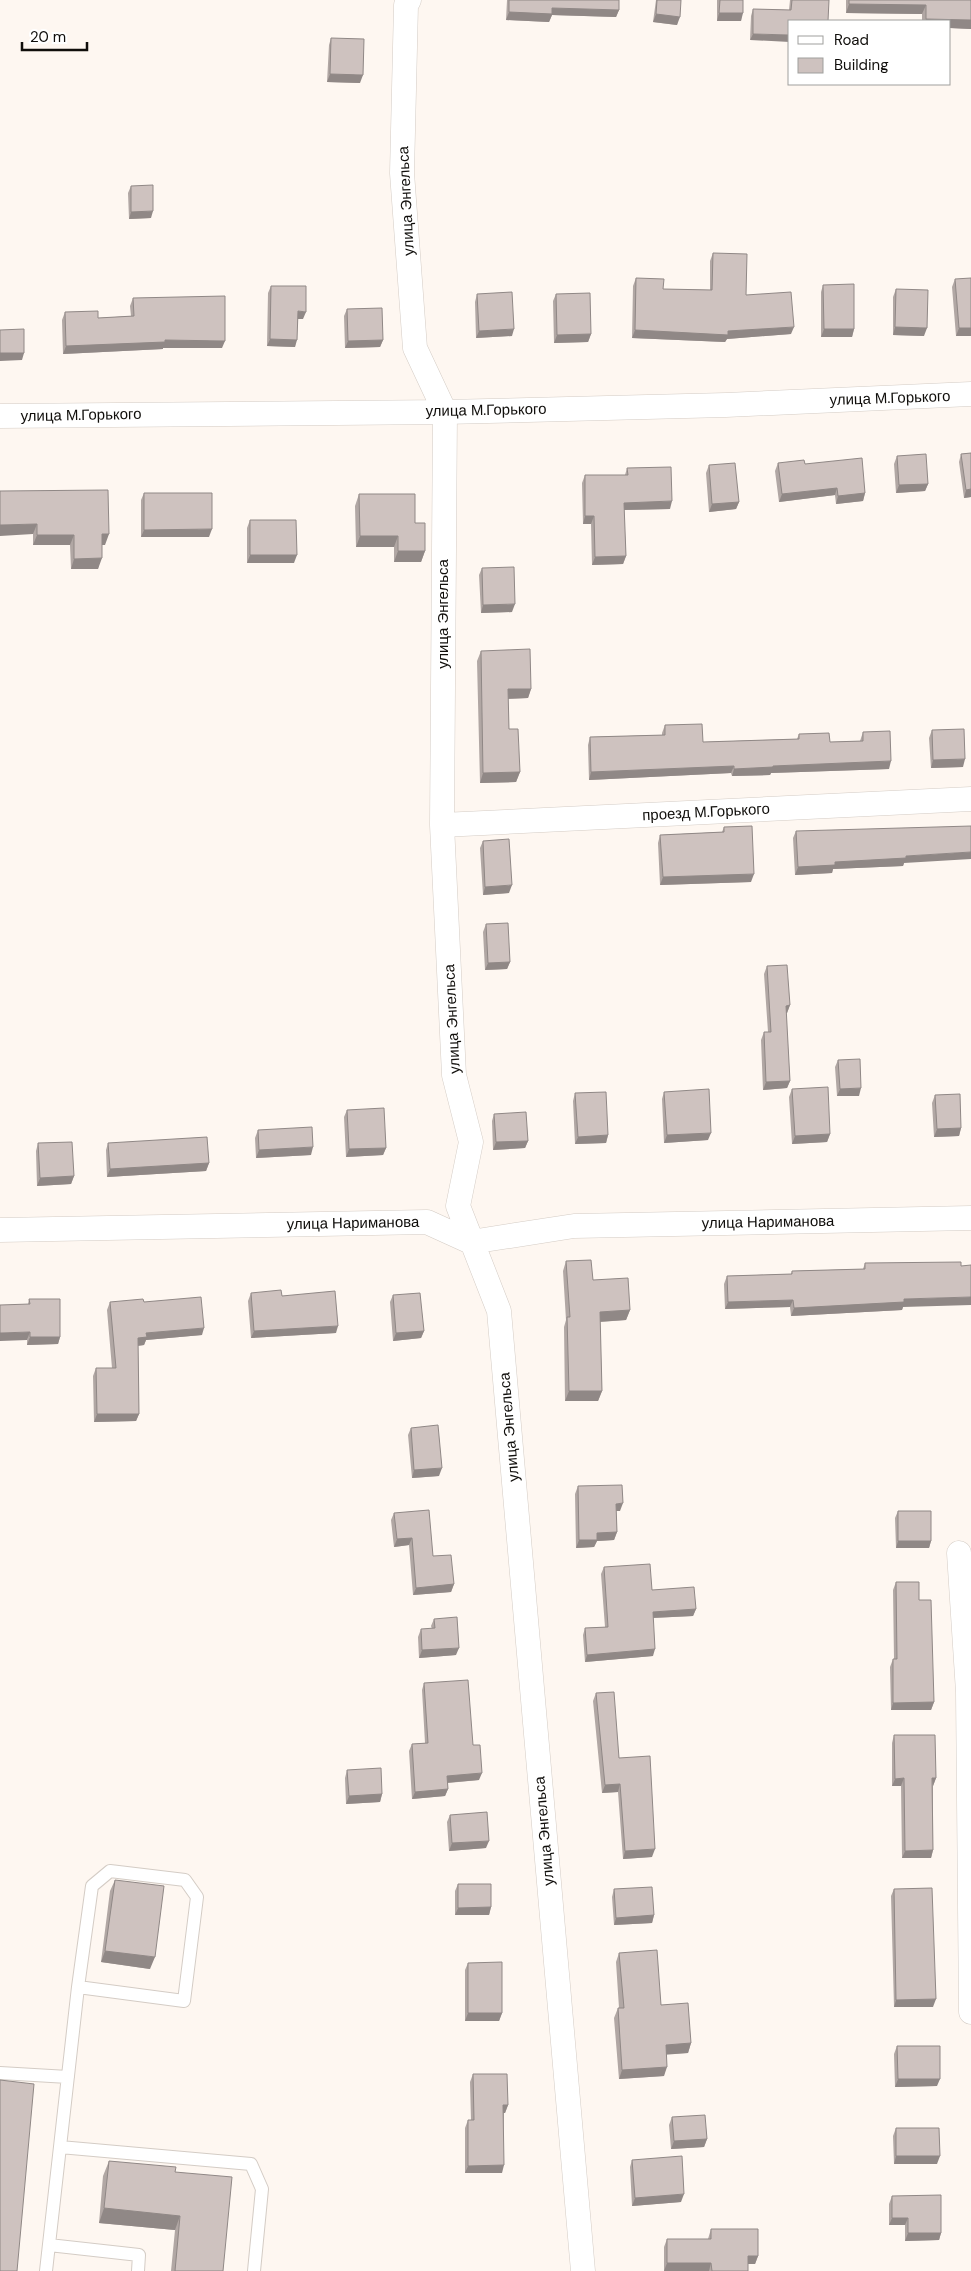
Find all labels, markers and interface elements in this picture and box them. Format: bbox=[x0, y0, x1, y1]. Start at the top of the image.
scale bar bbox=[22, 20, 88, 52]
legend bbox=[788, 20, 951, 85]
text: 20 m bbox=[30, 27, 66, 47]
text: Road bbox=[834, 30, 869, 50]
text: Building bbox=[834, 55, 889, 75]
street label: улица Энгельса bbox=[393, 145, 419, 256]
street label: улица М.Горького bbox=[829, 386, 951, 410]
street label: улица М.Горького bbox=[425, 399, 547, 421]
street label: улица М.Горького bbox=[20, 404, 142, 426]
street label: улица Энгельса bbox=[433, 559, 453, 669]
street label: проезд М.Горького bbox=[642, 799, 770, 825]
street label: улица Энгельса bbox=[439, 963, 465, 1074]
street label: улица Нариманова bbox=[702, 1211, 835, 1233]
street label: улица Нариманова bbox=[287, 1212, 420, 1234]
street label: улица Энгельса bbox=[494, 1371, 524, 1483]
street label: улица Энгельса bbox=[529, 1775, 559, 1887]

